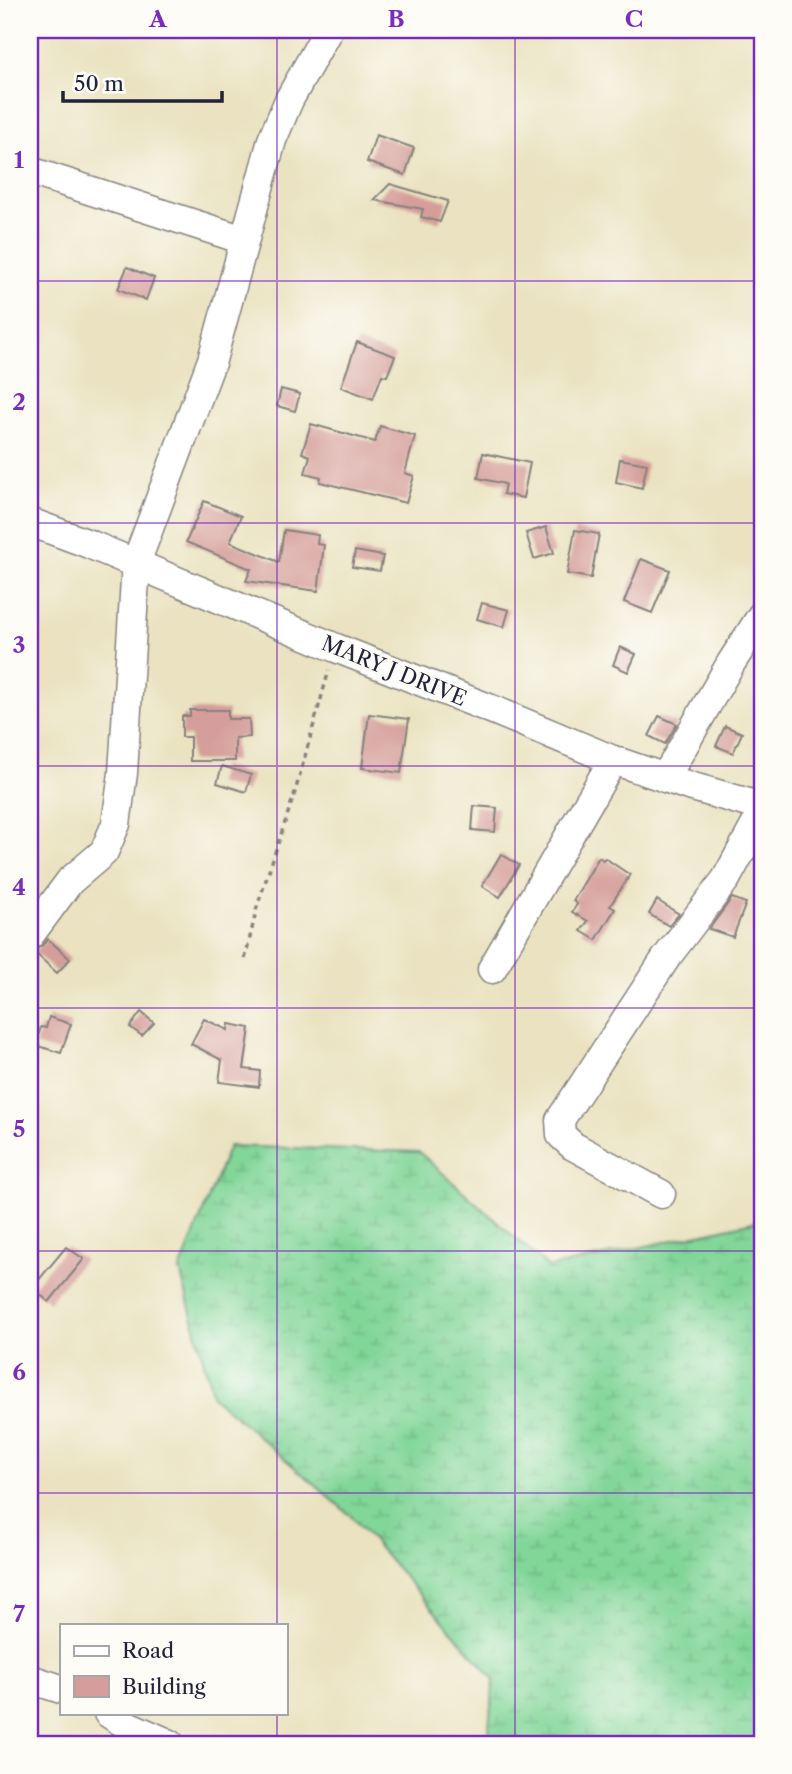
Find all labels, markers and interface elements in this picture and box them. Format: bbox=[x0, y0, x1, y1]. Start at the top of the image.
text: A bbox=[148, 5, 168, 33]
text: B bbox=[387, 5, 405, 33]
text: C bbox=[625, 5, 643, 33]
scale bar bbox=[63, 60, 222, 104]
text: 50 m bbox=[74, 71, 124, 96]
text: 1 bbox=[14, 146, 25, 174]
text: 2 bbox=[12, 388, 26, 416]
street label: MARY J DRIVE bbox=[318, 630, 470, 711]
text: 3 bbox=[13, 631, 26, 659]
text: 4 bbox=[12, 873, 26, 901]
text: 5 bbox=[13, 1115, 25, 1143]
text: 6 bbox=[12, 1358, 26, 1386]
text: 7 bbox=[13, 1600, 25, 1628]
legend bbox=[60, 1624, 287, 1714]
text: Road bbox=[122, 1638, 174, 1663]
text: Building bbox=[122, 1674, 207, 1699]

